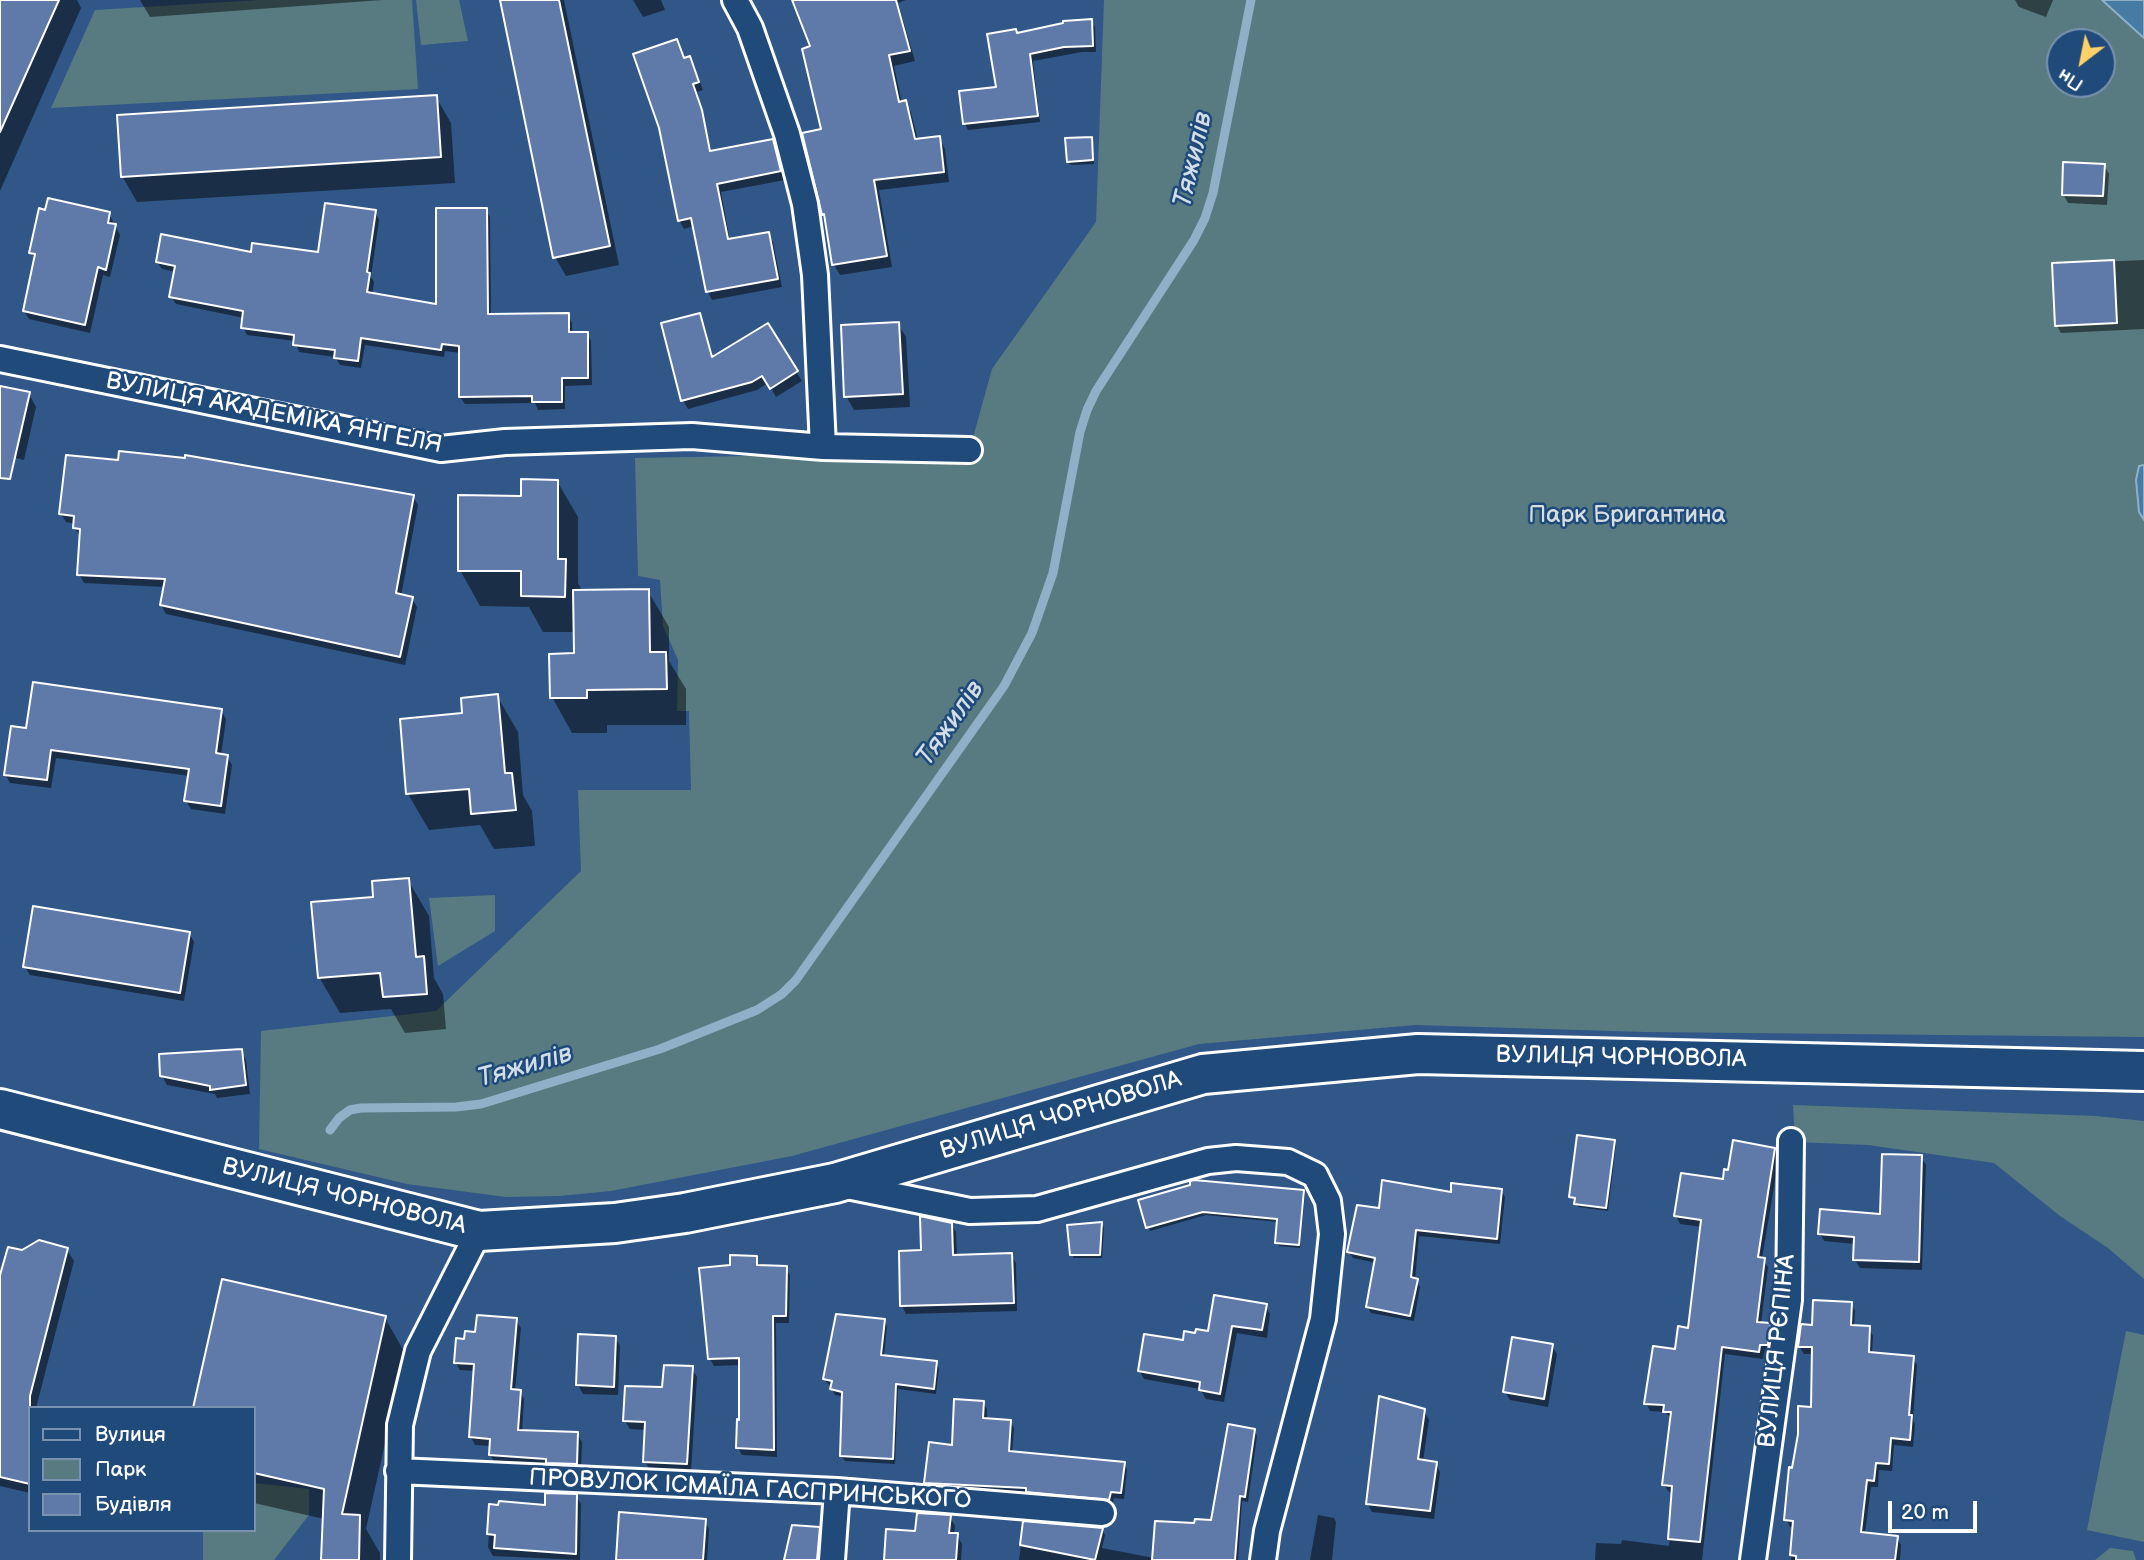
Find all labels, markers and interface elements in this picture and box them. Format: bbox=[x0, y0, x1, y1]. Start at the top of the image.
north arrow bbox=[2046, 28, 2116, 98]
text: Пн bbox=[2054, 63, 2088, 96]
water label: Тяжилів bbox=[1168, 109, 1220, 211]
street label: ВУЛИЦЯ АКАДЕМІКА ЯНГЕЛЯ bbox=[104, 367, 444, 461]
park label: Парк Бригантина bbox=[1528, 502, 1726, 530]
water label: Тяжилів bbox=[910, 675, 992, 773]
water label: Тяжилів bbox=[474, 1039, 576, 1095]
street label: ВУЛИЦЯ ЧОРНОВОЛА bbox=[1495, 1041, 1747, 1075]
street label: ВУЛИЦЯ ЧОРНОВОЛА bbox=[937, 1066, 1185, 1166]
street label: ВУЛИЦЯ ЧОРНОВОЛА bbox=[219, 1153, 469, 1241]
street label: ВУЛИЦЯ РЄПІНА bbox=[1754, 1253, 1802, 1449]
legend bbox=[28, 1406, 256, 1532]
text: Вулиця bbox=[95, 1422, 166, 1447]
text: Парк bbox=[95, 1457, 146, 1482]
street label: ПРОВУЛОК ІСМАЇЛА ГАСПРИНСЬКОГО bbox=[528, 1464, 972, 1516]
scale bar bbox=[1892, 1486, 1981, 1530]
text: Будівля bbox=[95, 1492, 172, 1517]
text: 20 m bbox=[1901, 1500, 1949, 1525]

